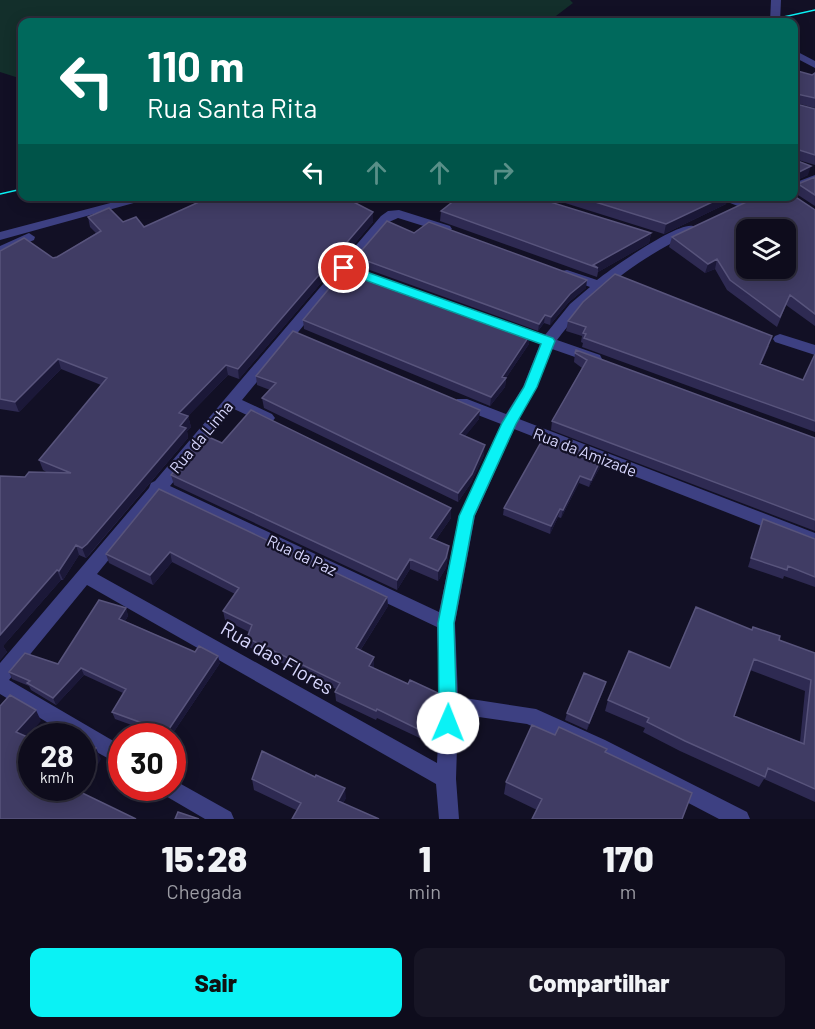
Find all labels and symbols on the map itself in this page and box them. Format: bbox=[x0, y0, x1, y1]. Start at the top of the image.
pin bbox=[318, 242, 369, 293]
street label: Rua da Linha bbox=[165, 397, 236, 477]
street label: Rua da Amizade bbox=[531, 423, 640, 480]
street label: Rua da Paz bbox=[264, 530, 340, 579]
street label: Rua das Flores bbox=[217, 615, 338, 699]
position arrow bbox=[416, 691, 480, 755]
speed limit sign: 30 bbox=[108, 723, 186, 801]

